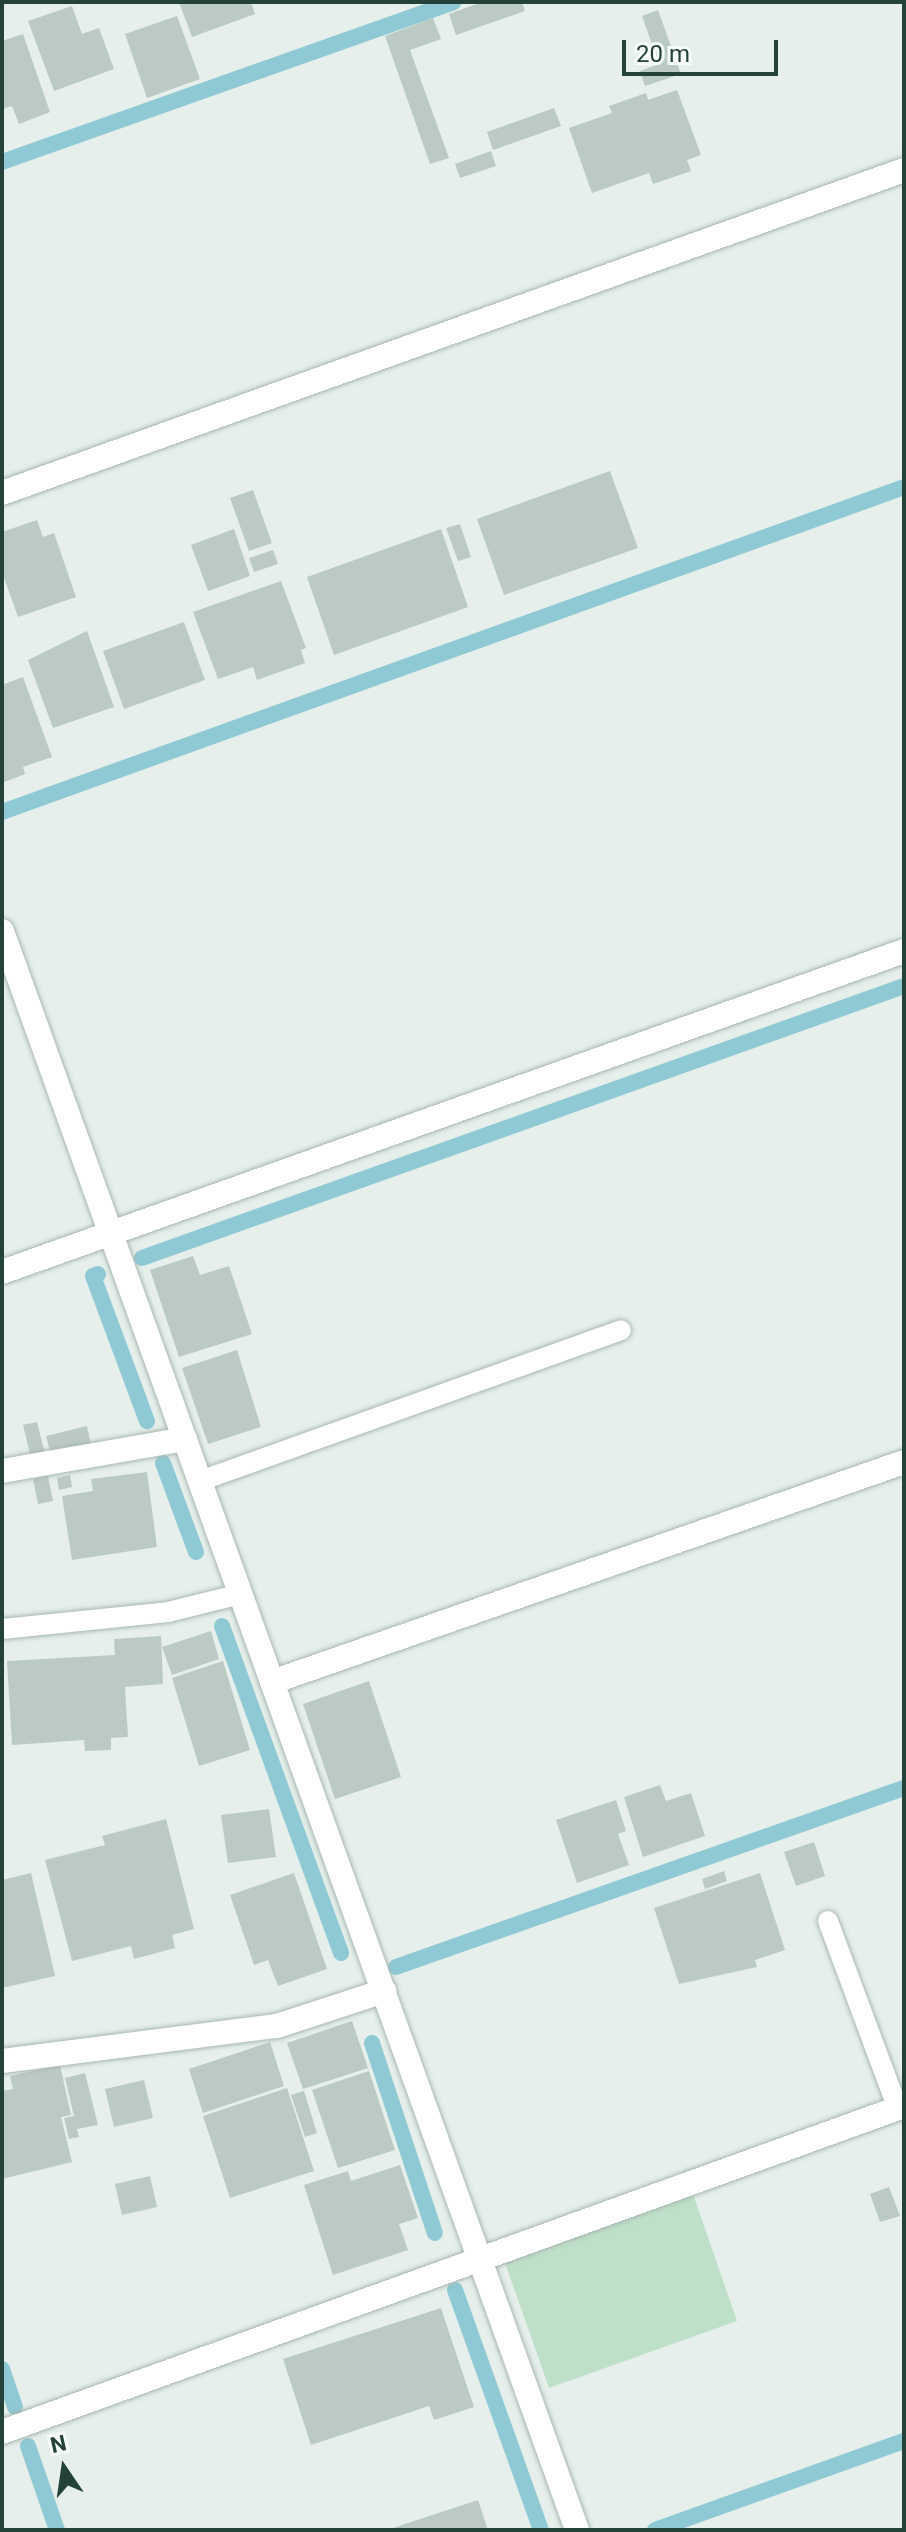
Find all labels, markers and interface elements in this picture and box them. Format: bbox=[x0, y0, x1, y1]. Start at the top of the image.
scale bar bbox=[626, 24, 782, 74]
text: 20 m bbox=[636, 40, 690, 68]
north arrow bbox=[24, 2428, 104, 2508]
text: N bbox=[48, 2430, 69, 2458]

